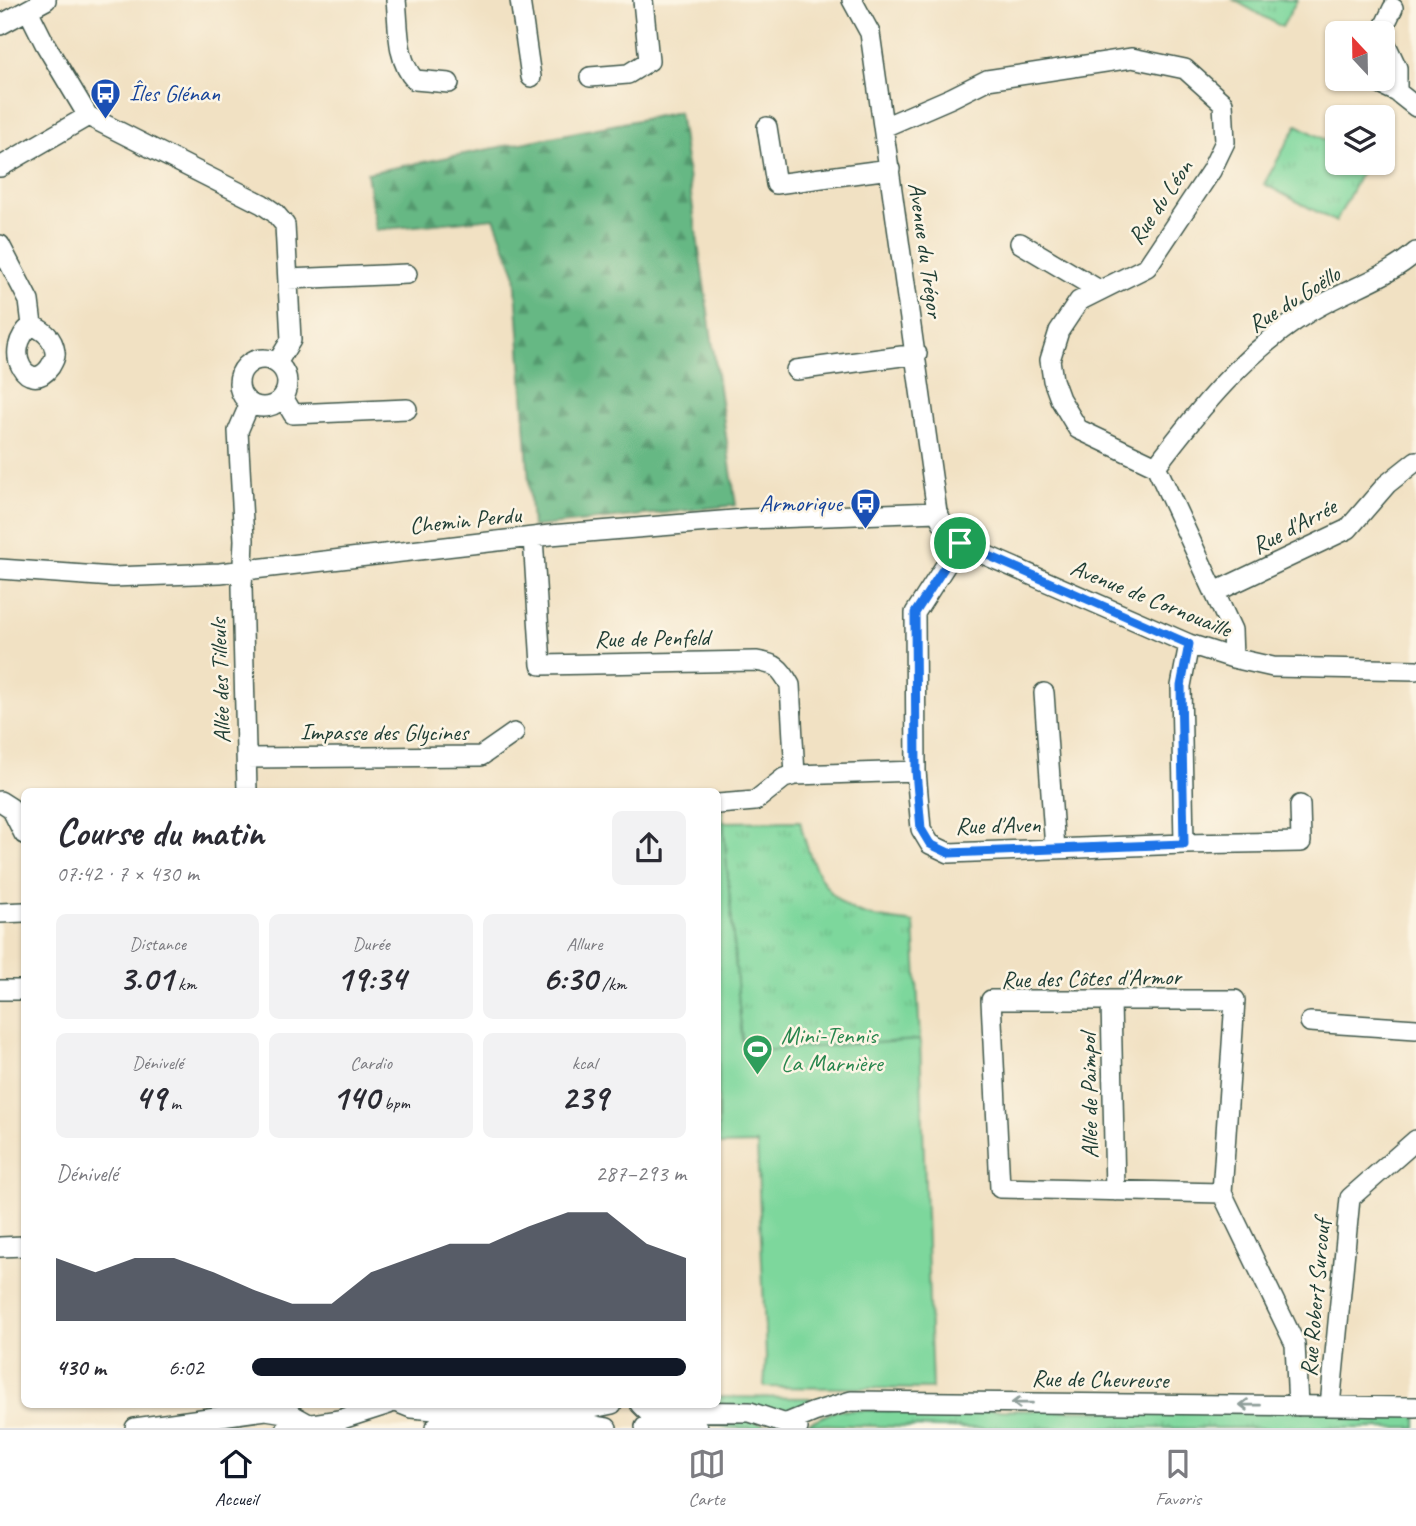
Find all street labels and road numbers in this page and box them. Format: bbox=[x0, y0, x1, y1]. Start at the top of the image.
street label: Rue du Léon bbox=[1121, 153, 1200, 250]
street label: Avenue du Trégor bbox=[902, 180, 951, 322]
street label: Rue du Goëllo bbox=[1242, 258, 1347, 339]
street label: Rue d'Arrée bbox=[1247, 490, 1343, 561]
street label: Chemin Perdu bbox=[408, 499, 524, 541]
street label: Avenue de Cornouaille bbox=[1066, 552, 1238, 645]
street label: Allée des Tilleuls bbox=[203, 616, 237, 744]
street label: Rue de Penfeld bbox=[594, 622, 713, 654]
street label: Impasse des Glycines bbox=[300, 717, 470, 747]
street label: Rue d'Aven bbox=[955, 809, 1041, 841]
street label: Rue des Côtes d'Armor bbox=[1001, 961, 1184, 995]
street label: Allée de Paimpol bbox=[1073, 1029, 1105, 1159]
street label: Rue Robert Surcouf bbox=[1293, 1212, 1337, 1378]
street label: Rue de Chevreuse bbox=[1031, 1363, 1171, 1395]

